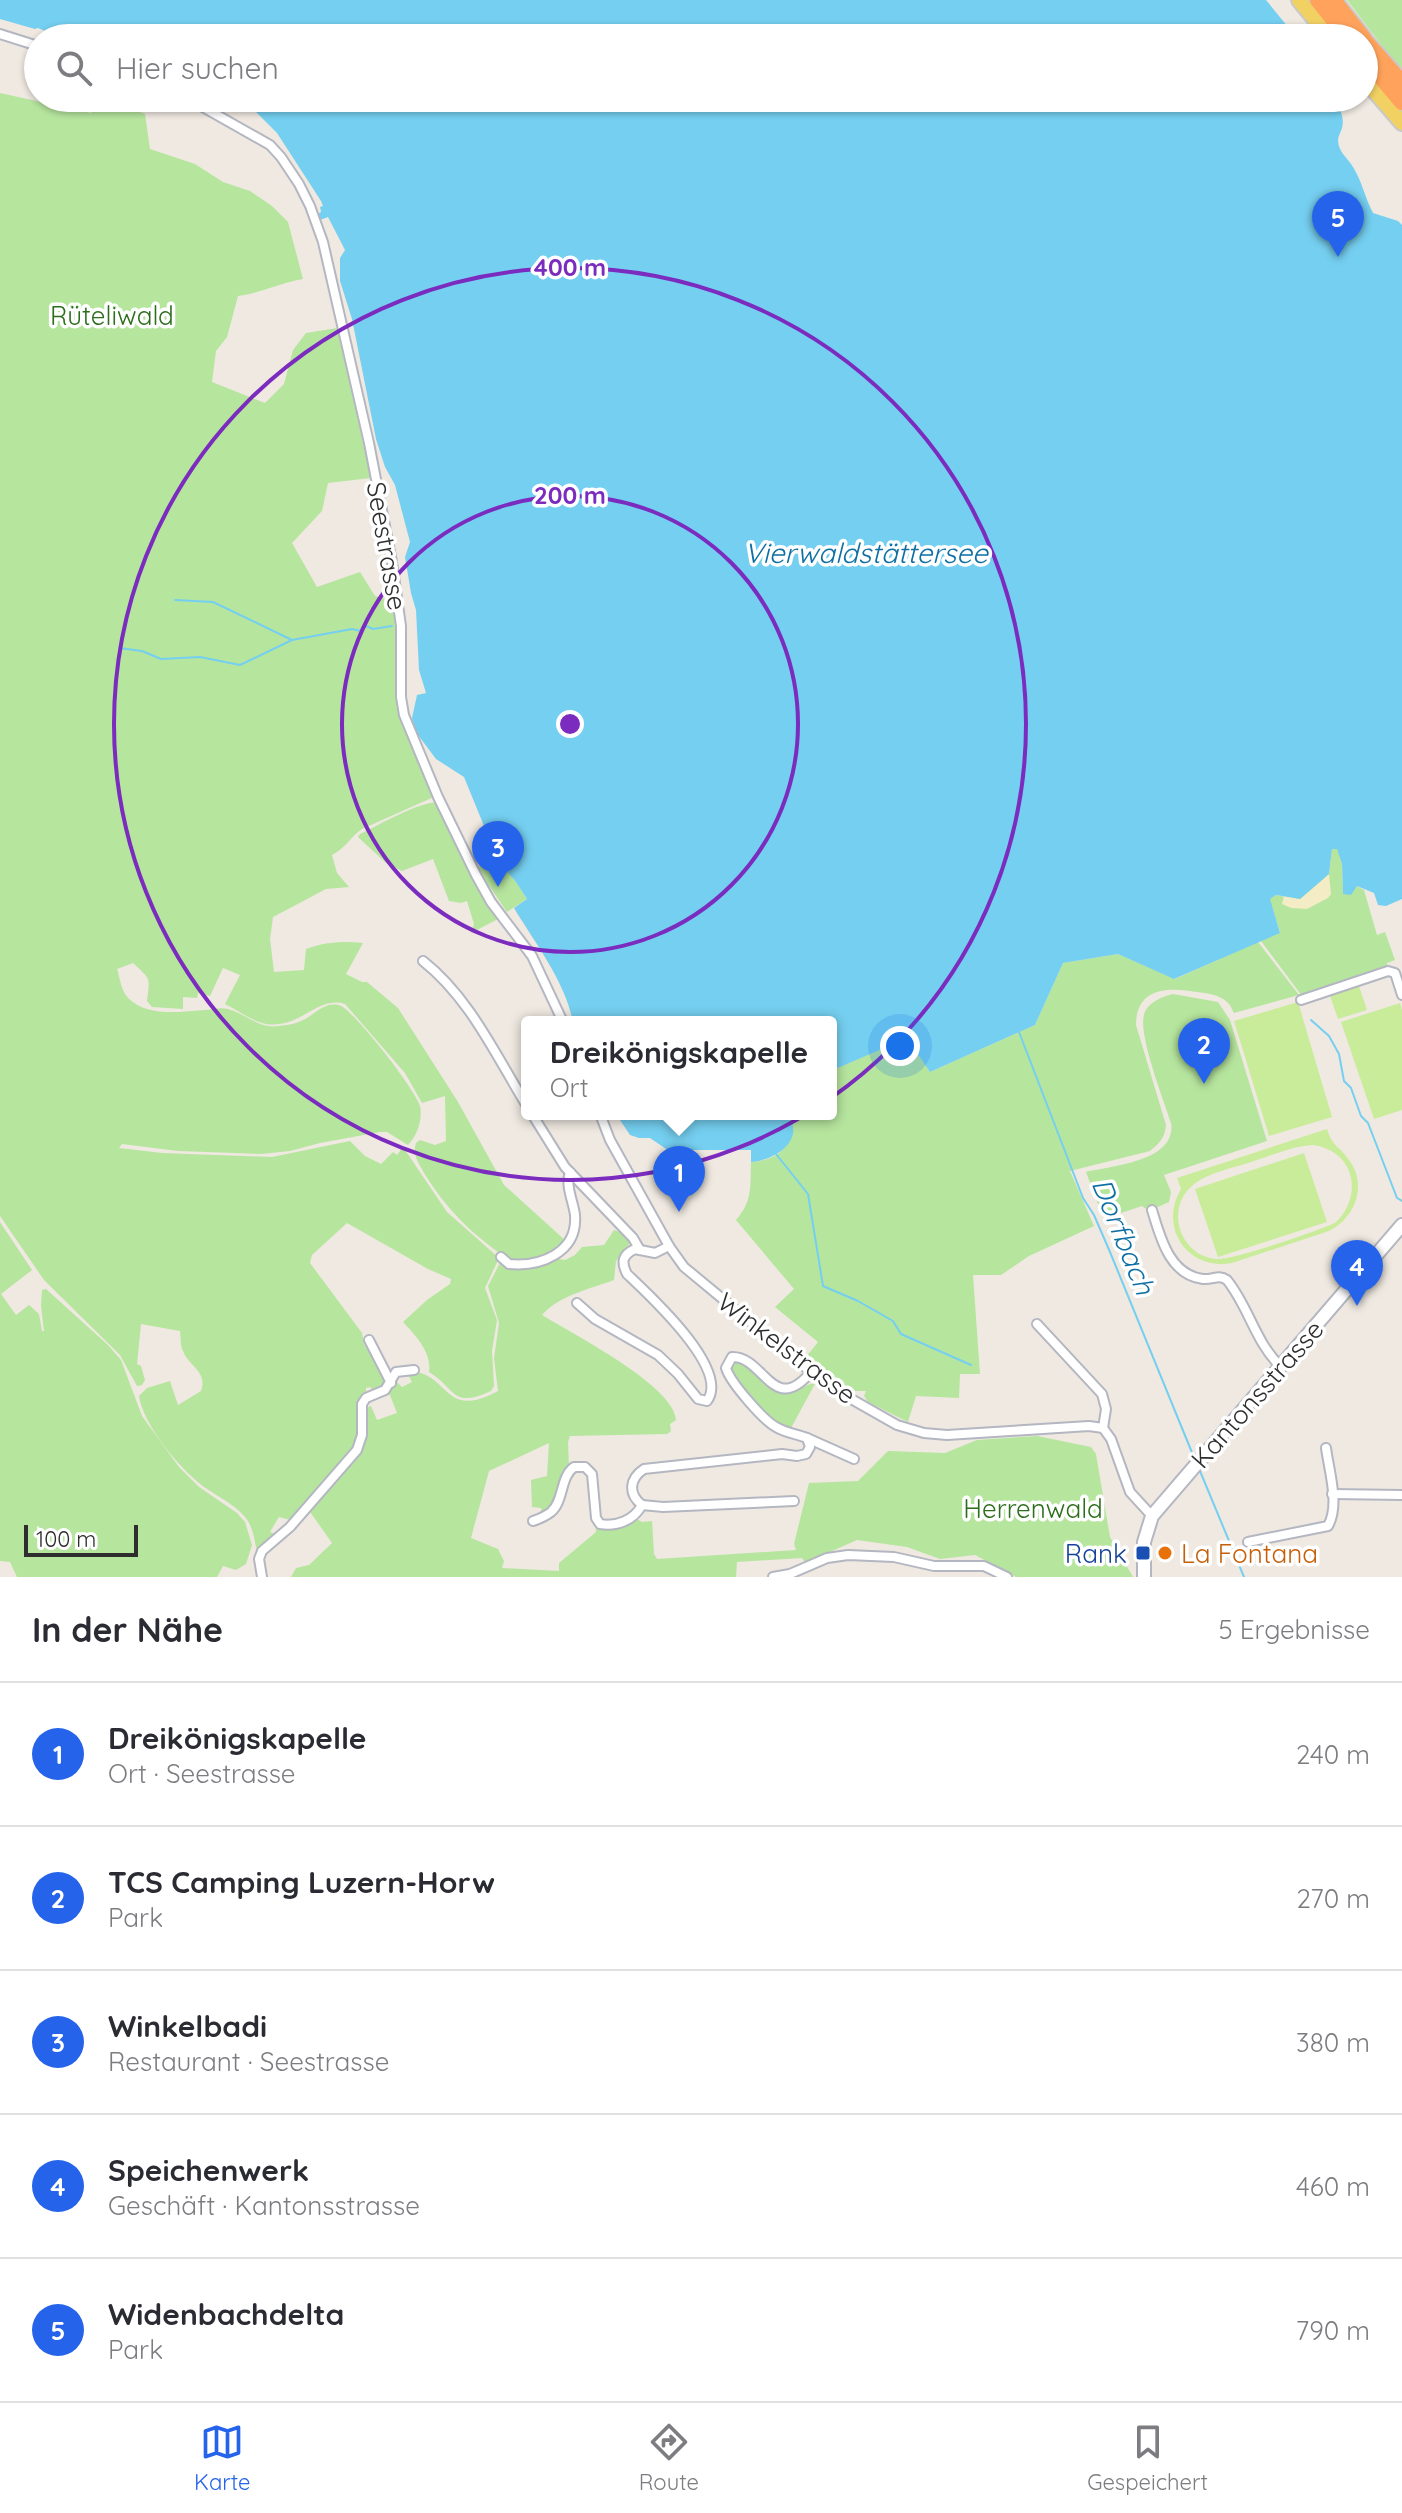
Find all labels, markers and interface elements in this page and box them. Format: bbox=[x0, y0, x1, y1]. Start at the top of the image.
search box bbox=[24, 24, 1378, 112]
icon: search bbox=[52, 46, 96, 90]
text: Hier suchen bbox=[116, 49, 279, 87]
pin: 5 bbox=[1312, 191, 1364, 257]
text: 400 m bbox=[534, 252, 606, 282]
park label: Rüteliwald bbox=[50, 299, 174, 332]
street label: Seestrasse bbox=[360, 479, 414, 613]
text: 200 m bbox=[534, 480, 606, 510]
water label: Vierwaldstättersee bbox=[744, 535, 989, 570]
centre of rings bbox=[556, 710, 584, 738]
pin: 3 bbox=[472, 821, 524, 887]
popup bbox=[521, 1016, 837, 1120]
pin: 2 bbox=[1178, 1018, 1230, 1084]
your location bbox=[880, 1026, 920, 1066]
text: Dreikönigskapelle bbox=[550, 1033, 808, 1071]
text: Ort bbox=[550, 1071, 588, 1104]
pin: 1 bbox=[653, 1146, 705, 1212]
water label: Dorfbach bbox=[1085, 1173, 1164, 1300]
pin: 4 bbox=[1331, 1240, 1383, 1306]
street label: Winkelstrasse bbox=[711, 1285, 863, 1411]
street label: Kantonsstrasse bbox=[1184, 1313, 1330, 1475]
park label: Herrenwald bbox=[963, 1492, 1103, 1525]
scale bar bbox=[24, 1521, 138, 1557]
text: 100 m bbox=[36, 1525, 96, 1553]
place label: Rank bbox=[1065, 1537, 1127, 1570]
place label: La Fontana bbox=[1181, 1537, 1318, 1570]
marker: Rank bbox=[1134, 1544, 1152, 1562]
marker: La Fontana bbox=[1156, 1544, 1174, 1562]
text: In der Nähe bbox=[32, 1608, 223, 1651]
text: 5 Ergebnisse bbox=[1219, 1613, 1370, 1646]
text: Dreikönigskapelle bbox=[108, 1719, 367, 1757]
text: 1 bbox=[53, 1738, 63, 1771]
text: 240 m bbox=[1296, 1738, 1370, 1771]
text: Ort · Seestrasse bbox=[108, 1757, 296, 1790]
text: TCS Camping Luzern-Horw bbox=[108, 1863, 495, 1901]
text: 2 bbox=[51, 1882, 65, 1915]
text: 270 m bbox=[1296, 1882, 1370, 1915]
text: Park bbox=[108, 1901, 163, 1934]
text: Winkelbadi bbox=[108, 2007, 267, 2045]
text: 3 bbox=[51, 2026, 65, 2059]
text: 380 m bbox=[1296, 2026, 1370, 2059]
text: Restaurant · Seestrasse bbox=[108, 2045, 389, 2078]
text: Speichenwerk bbox=[108, 2151, 309, 2189]
text: 4 bbox=[50, 2170, 66, 2203]
text: 460 m bbox=[1296, 2170, 1370, 2203]
text: Geschäft · Kantonsstrasse bbox=[108, 2189, 420, 2222]
text: Widenbachdelta bbox=[108, 2295, 344, 2333]
text: 5 bbox=[51, 2314, 65, 2347]
text: 790 m bbox=[1296, 2314, 1370, 2347]
text: Park bbox=[108, 2333, 163, 2366]
tab: Karte bbox=[194, 2420, 251, 2496]
tab: Route bbox=[639, 2420, 699, 2496]
tab: Gespeichert bbox=[1087, 2420, 1208, 2496]

